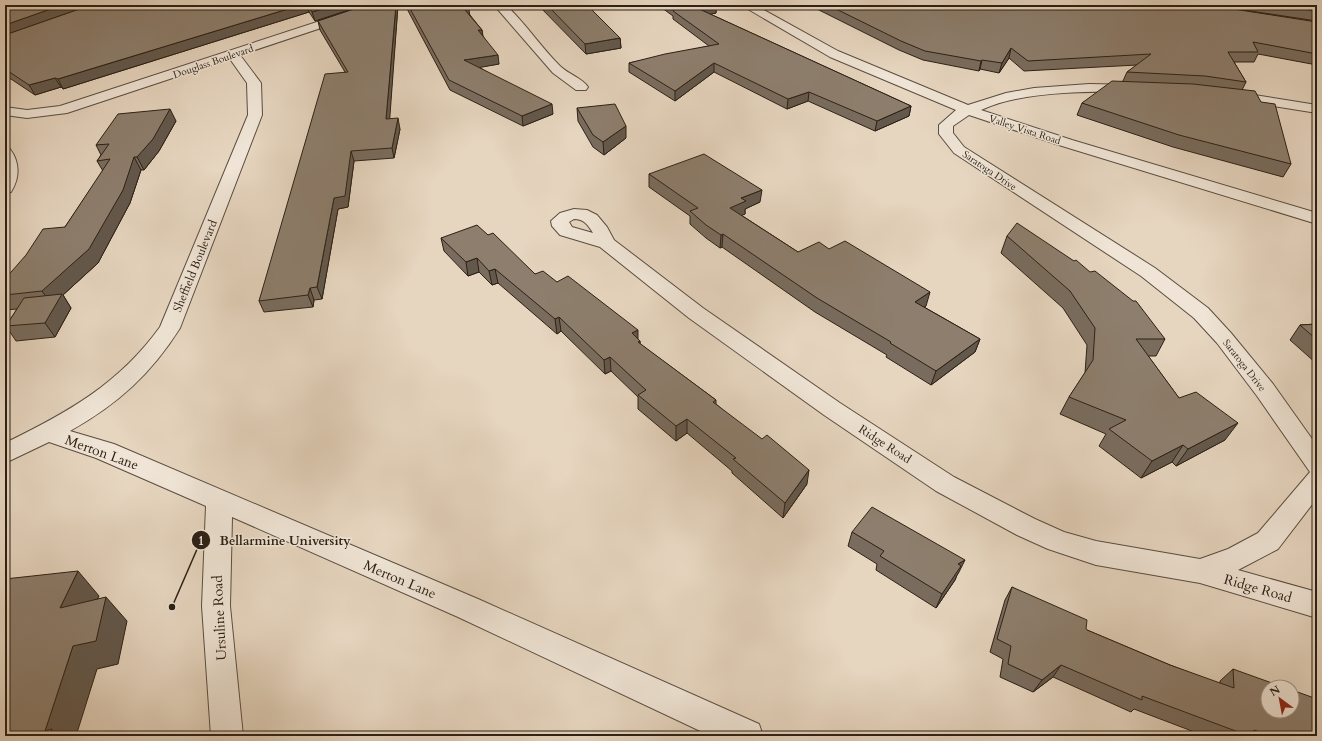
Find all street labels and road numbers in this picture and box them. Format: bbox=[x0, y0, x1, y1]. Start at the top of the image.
street label: Douglass Boulevard bbox=[171, 41, 256, 82]
street label: Valley Vista Road bbox=[987, 112, 1063, 148]
street label: Saratoga Drive bbox=[960, 148, 1020, 194]
street label: Sheffield Boulevard bbox=[169, 217, 221, 315]
street label: Saratoga Drive bbox=[1219, 337, 1269, 395]
street label: Ridge Road bbox=[856, 421, 915, 467]
street label: Merton Lane bbox=[62, 430, 141, 475]
street label: Merton Lane bbox=[361, 556, 439, 603]
street label: Ridge Road bbox=[1222, 570, 1295, 607]
street label: Ursuline Road bbox=[208, 574, 231, 661]

